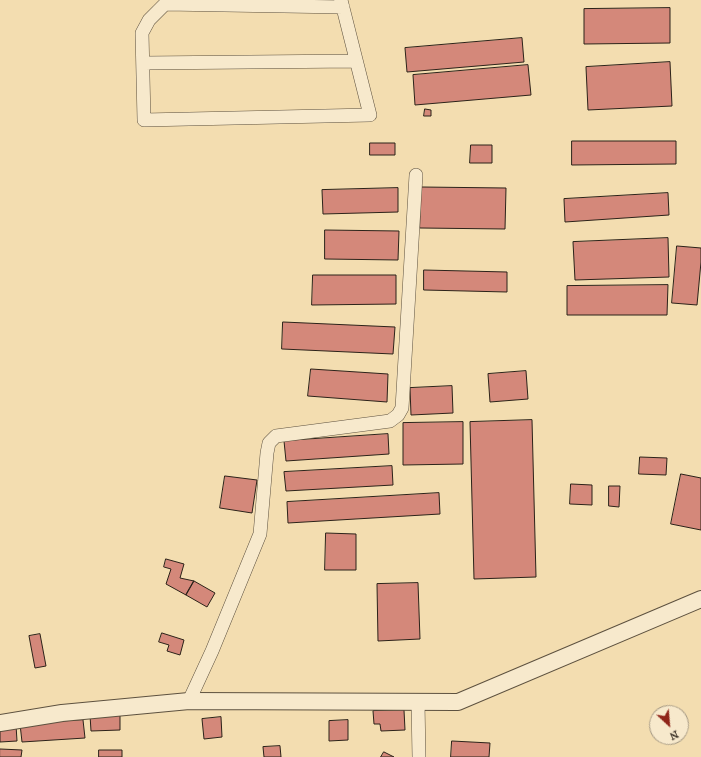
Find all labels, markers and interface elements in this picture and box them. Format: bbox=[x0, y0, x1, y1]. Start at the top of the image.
north arrow bbox=[649, 705, 689, 745]
text: N bbox=[667, 728, 681, 743]

